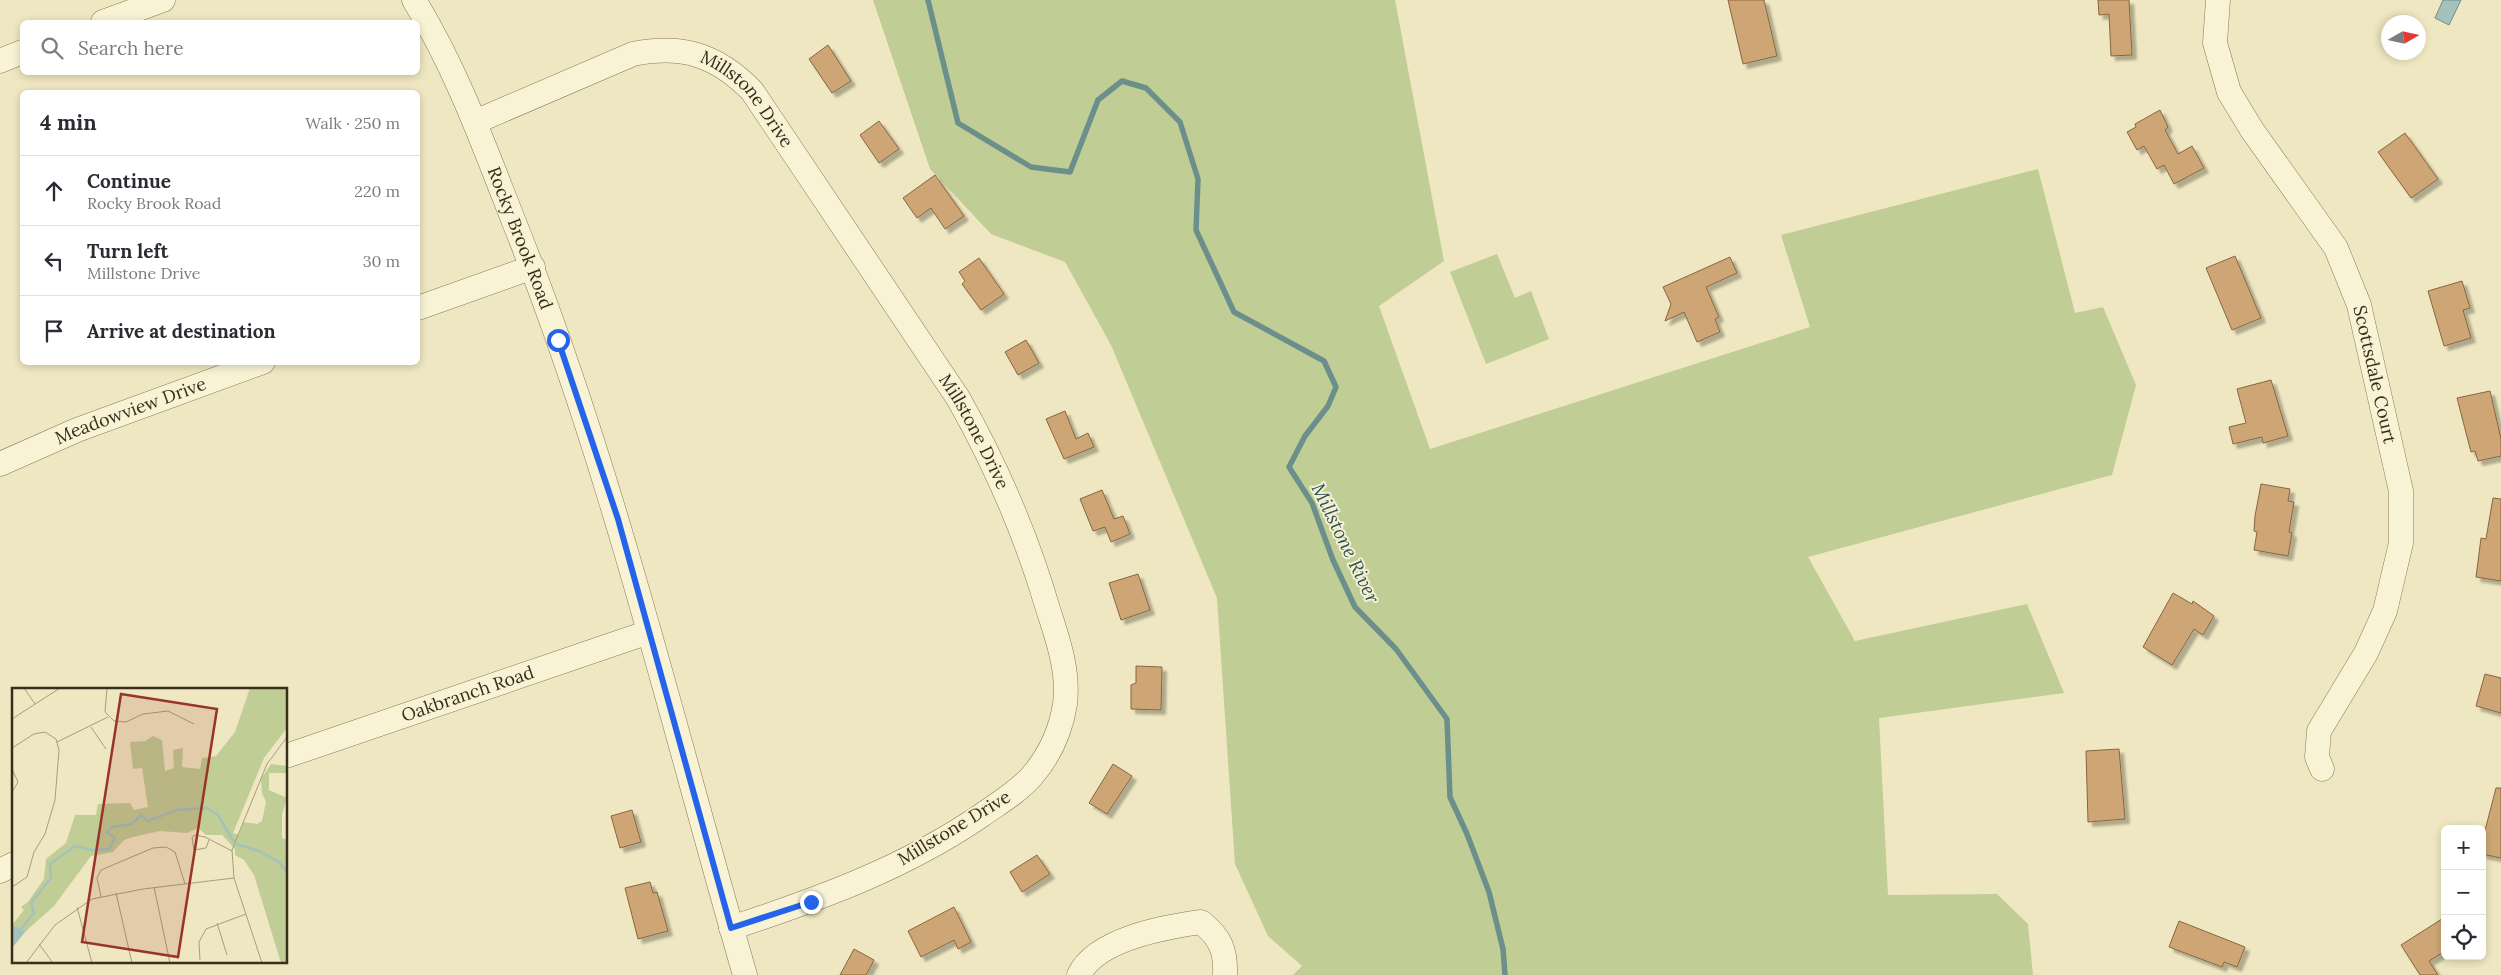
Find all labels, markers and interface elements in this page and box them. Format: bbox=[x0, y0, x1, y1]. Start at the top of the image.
north arrow bbox=[2381, 15, 2426, 60]
search box bbox=[20, 20, 420, 75]
icon: search bbox=[38, 34, 66, 62]
text: Search here bbox=[78, 36, 184, 60]
street label: Millstone Drive bbox=[697, 45, 799, 152]
text: 4 min bbox=[40, 109, 97, 136]
text: Walk · 250 m bbox=[305, 113, 400, 133]
street label: Rocky Brook Road bbox=[482, 163, 558, 313]
text: Continue bbox=[87, 169, 171, 193]
icon: ahead bbox=[40, 177, 68, 205]
text: 220 m bbox=[354, 181, 400, 201]
text: Rocky Brook Road bbox=[87, 193, 221, 213]
text: Turn left bbox=[87, 239, 168, 263]
icon: left bbox=[40, 247, 68, 275]
text: 30 m bbox=[363, 251, 400, 271]
text: Millstone Drive bbox=[87, 263, 200, 283]
street label: Scottsdale Court bbox=[2348, 303, 2402, 446]
icon: arrive bbox=[40, 317, 68, 345]
text: Arrive at destination bbox=[87, 319, 276, 343]
route start bbox=[547, 329, 570, 352]
street label: Millstone Drive bbox=[934, 369, 1015, 493]
street label: Meadowview Drive bbox=[51, 372, 209, 449]
water label: Millstone River bbox=[1307, 479, 1386, 607]
street label: Oakbranch Road bbox=[398, 660, 537, 727]
inset map bbox=[12, 688, 288, 962]
street label: Millstone Drive bbox=[893, 785, 1015, 870]
map controls bbox=[2441, 825, 2486, 960]
button: + bbox=[2441, 825, 2486, 870]
button: − bbox=[2441, 870, 2486, 915]
route end bbox=[800, 891, 823, 914]
button: locate bbox=[2441, 915, 2486, 960]

